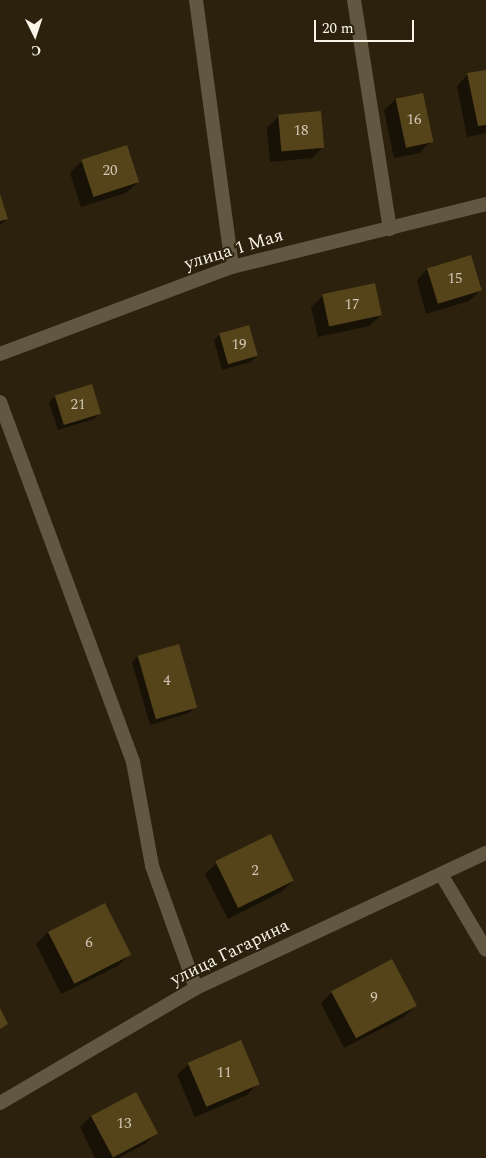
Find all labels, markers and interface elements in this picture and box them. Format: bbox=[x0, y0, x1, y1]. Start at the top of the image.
north arrow bbox=[10, 10, 60, 60]
scale bar bbox=[316, 10, 416, 42]
text: 20 m bbox=[322, 17, 354, 40]
text: С bbox=[30, 40, 42, 61]
house number: 16 bbox=[407, 111, 421, 129]
house number: 18 bbox=[294, 122, 308, 140]
house number: 20 bbox=[103, 162, 117, 180]
street label: улица 1 Мая bbox=[182, 225, 286, 275]
house number: 15 bbox=[448, 270, 462, 288]
house number: 17 bbox=[345, 296, 359, 314]
house number: 19 bbox=[232, 336, 246, 354]
house number: 21 bbox=[71, 396, 85, 414]
house number: 4 bbox=[163, 672, 171, 690]
house number: 2 bbox=[251, 862, 259, 880]
street label: улица Гагарина bbox=[167, 915, 293, 991]
house number: 6 bbox=[85, 934, 93, 952]
house number: 9 bbox=[370, 989, 378, 1007]
house number: 11 bbox=[217, 1064, 231, 1082]
house number: 13 bbox=[117, 1115, 131, 1133]

